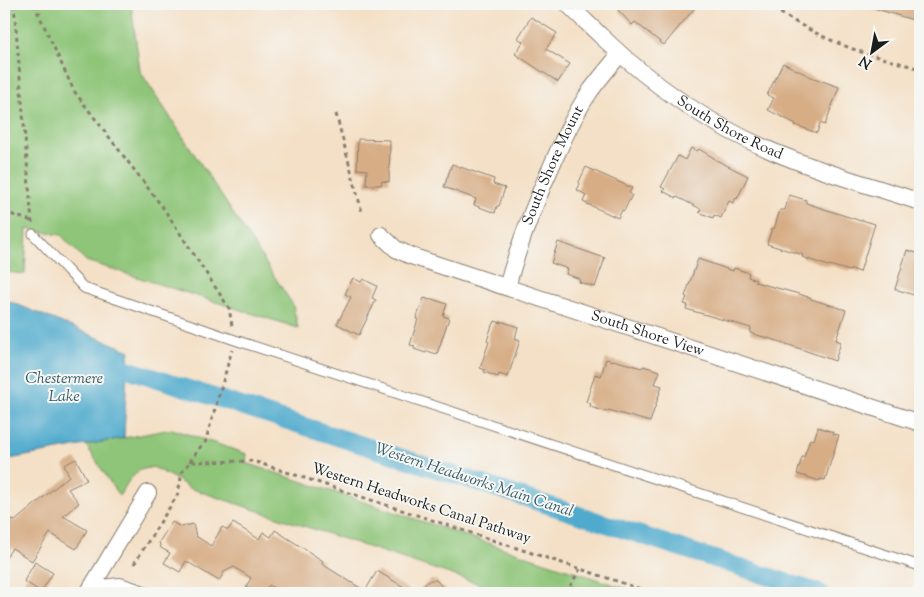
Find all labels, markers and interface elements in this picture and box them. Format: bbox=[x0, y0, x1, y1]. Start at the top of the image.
north arrow bbox=[846, 28, 896, 78]
text: N bbox=[856, 50, 876, 73]
street label: South Shore Road bbox=[672, 90, 787, 165]
street label: South Shore Mount bbox=[517, 102, 589, 228]
street label: South Shore View bbox=[588, 305, 707, 362]
water label: Chestermere Lake bbox=[25, 368, 103, 409]
water label: Western Headworks Main Canal bbox=[372, 438, 576, 524]
street label: Western Headworks Canal Pathway bbox=[309, 459, 534, 550]

